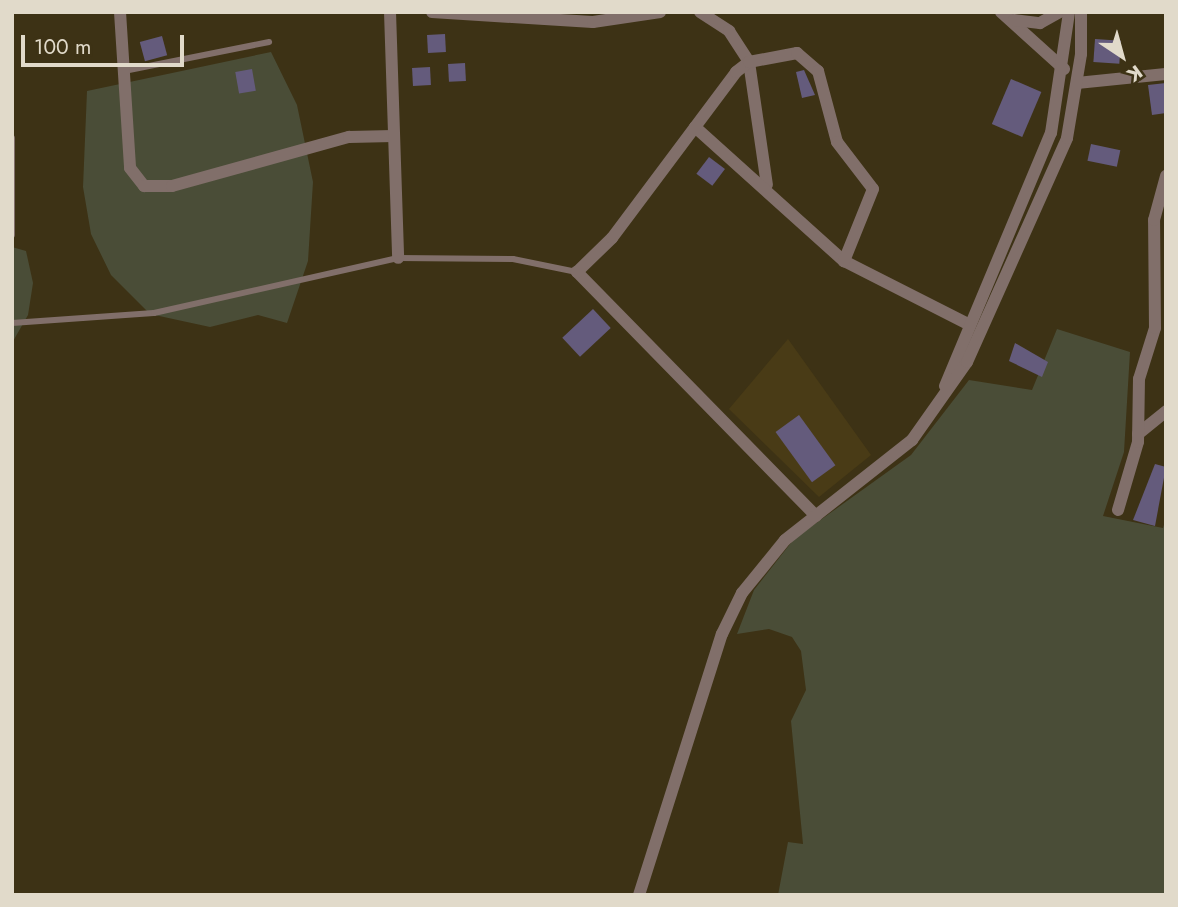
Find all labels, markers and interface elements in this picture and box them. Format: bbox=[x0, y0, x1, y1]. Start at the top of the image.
scale bar bbox=[24, 21, 187, 65]
north arrow bbox=[1087, 21, 1157, 91]
text: 100 m bbox=[34, 32, 91, 62]
text: K bbox=[1121, 59, 1148, 88]

